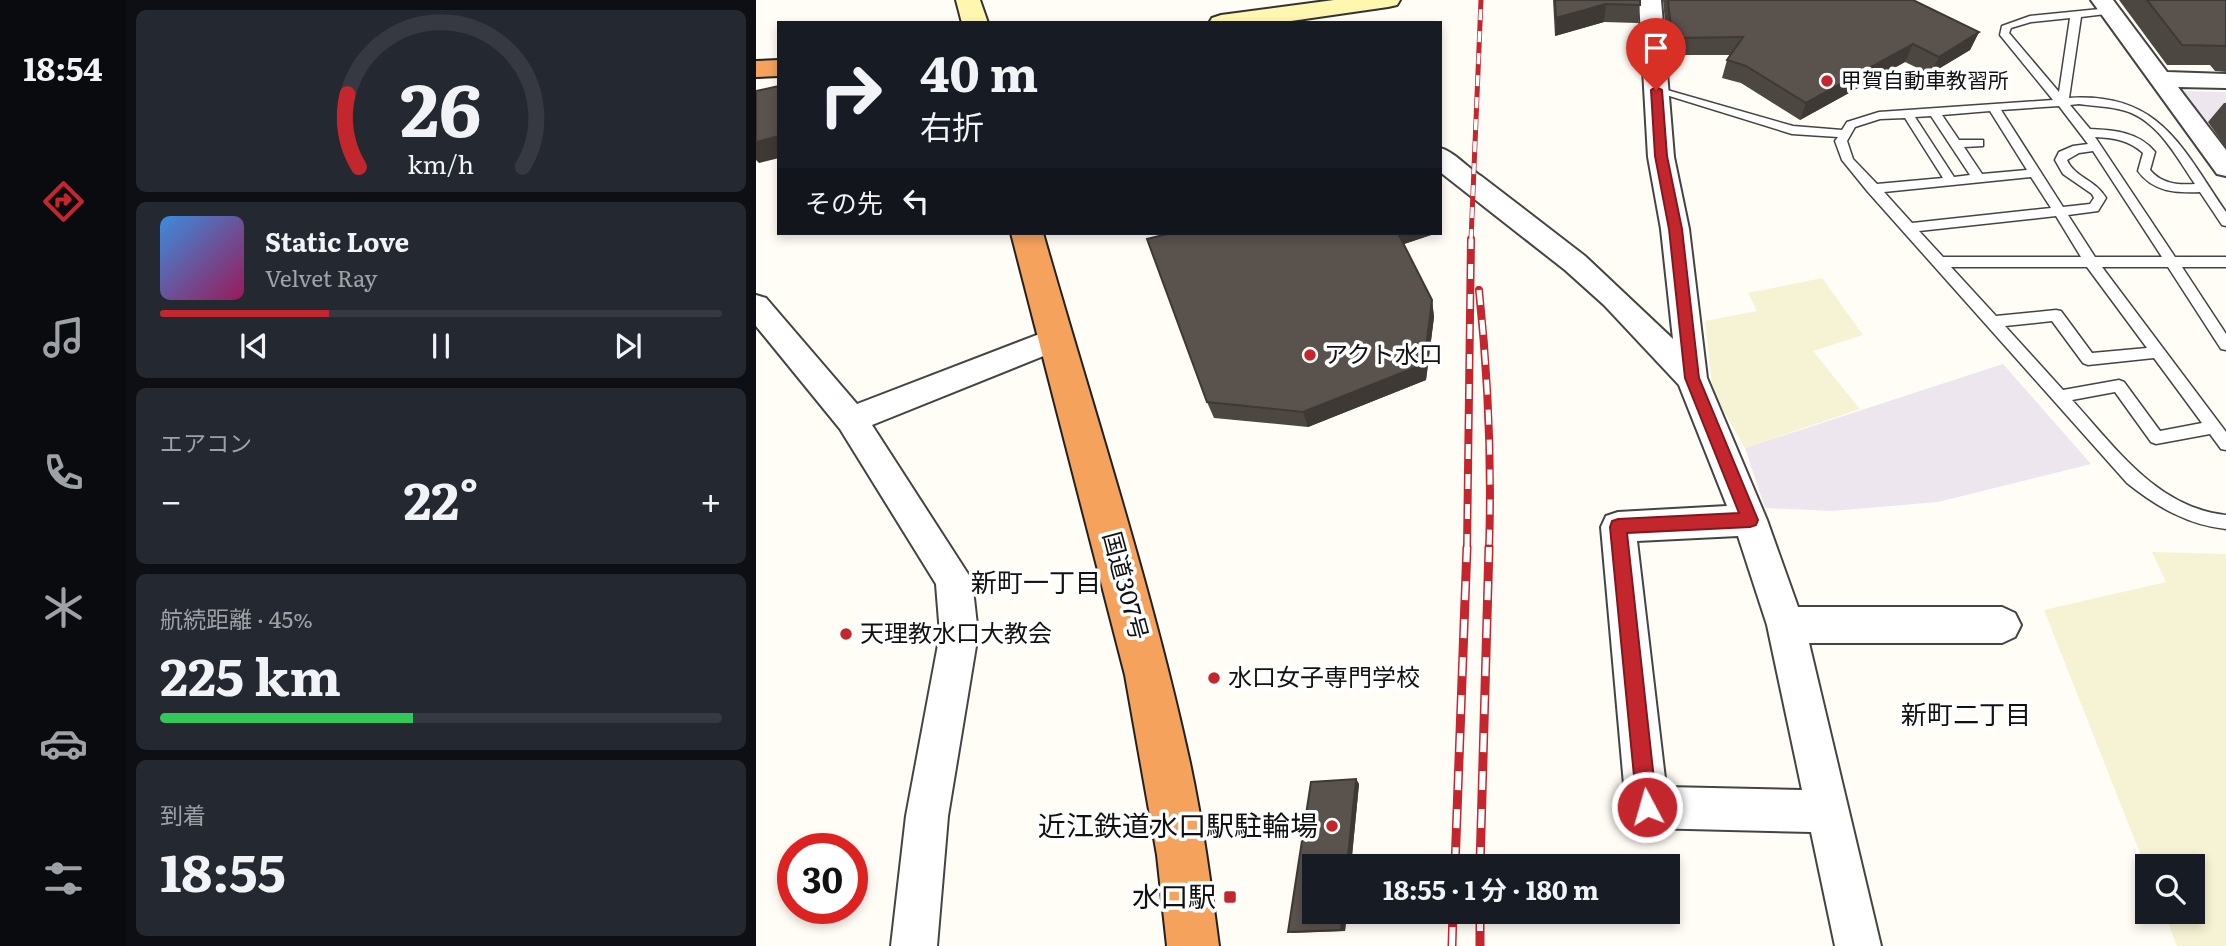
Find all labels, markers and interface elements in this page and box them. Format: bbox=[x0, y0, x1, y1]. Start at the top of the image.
pin bbox=[1626, 18, 1686, 90]
icon: arrive bbox=[1637, 29, 1675, 67]
text: 40 m bbox=[920, 34, 1038, 107]
text: 18:54 bbox=[23, 43, 103, 91]
icon: right bbox=[805, 49, 896, 140]
text: 26 bbox=[400, 51, 482, 159]
place label: 甲賀自動車教習所 bbox=[1841, 63, 2009, 94]
marker: 甲賀自動車教習所 bbox=[1819, 73, 1835, 89]
text: 右折 bbox=[920, 101, 984, 149]
text: km/h bbox=[408, 145, 474, 182]
icon: directions bbox=[39, 177, 88, 226]
text: その先 bbox=[805, 182, 883, 221]
icon: left bbox=[897, 182, 935, 220]
text: Static Love bbox=[265, 221, 409, 260]
text: Velvet Ray bbox=[265, 260, 377, 294]
icon: music bbox=[39, 313, 88, 362]
icon: previous bbox=[235, 327, 273, 365]
icon: pause bbox=[422, 327, 460, 365]
icon: next bbox=[609, 327, 647, 365]
place label: アクト水口 bbox=[1324, 335, 1443, 370]
marker: アクト水口 bbox=[1302, 347, 1318, 363]
text: エアコン bbox=[160, 425, 252, 459]
icon: phone bbox=[39, 448, 88, 497]
text: 22° bbox=[403, 459, 479, 536]
text: − bbox=[160, 470, 182, 527]
text: + bbox=[700, 470, 722, 527]
street label: 国道307号 bbox=[1096, 527, 1159, 644]
district label: 新町一丁目 bbox=[971, 561, 1101, 600]
icon: climate bbox=[39, 583, 88, 632]
text: 航続距離 · 45% bbox=[160, 601, 313, 635]
place label: 天理教水口大教会 bbox=[860, 614, 1052, 649]
marker: 天理教水口大教会 bbox=[838, 626, 854, 642]
text: 225 km bbox=[160, 635, 341, 712]
place label: 水口女子専門学校 bbox=[1228, 658, 1420, 693]
marker: 水口女子専門学校 bbox=[1206, 670, 1222, 686]
district label: 新町二丁目 bbox=[1901, 693, 2031, 732]
icon: car bbox=[39, 719, 88, 768]
position arrow bbox=[1610, 770, 1684, 844]
text: 到着 bbox=[160, 797, 206, 831]
place label: 近江鉄道水口駅駐輪場 bbox=[1038, 803, 1318, 845]
marker: 近江鉄道水口駅駐輪場 bbox=[1324, 818, 1340, 834]
text: 18:55 bbox=[160, 831, 286, 908]
speed limit sign: 30 bbox=[777, 833, 868, 924]
icon: filters bbox=[39, 854, 88, 903]
map controls bbox=[2135, 854, 2205, 924]
button: search bbox=[2135, 854, 2205, 924]
text: 18:55 · 1 分 · 180 m bbox=[1383, 869, 1599, 908]
place label: 水口駅 bbox=[1132, 874, 1216, 916]
marker: 水口駅 bbox=[1222, 889, 1238, 905]

